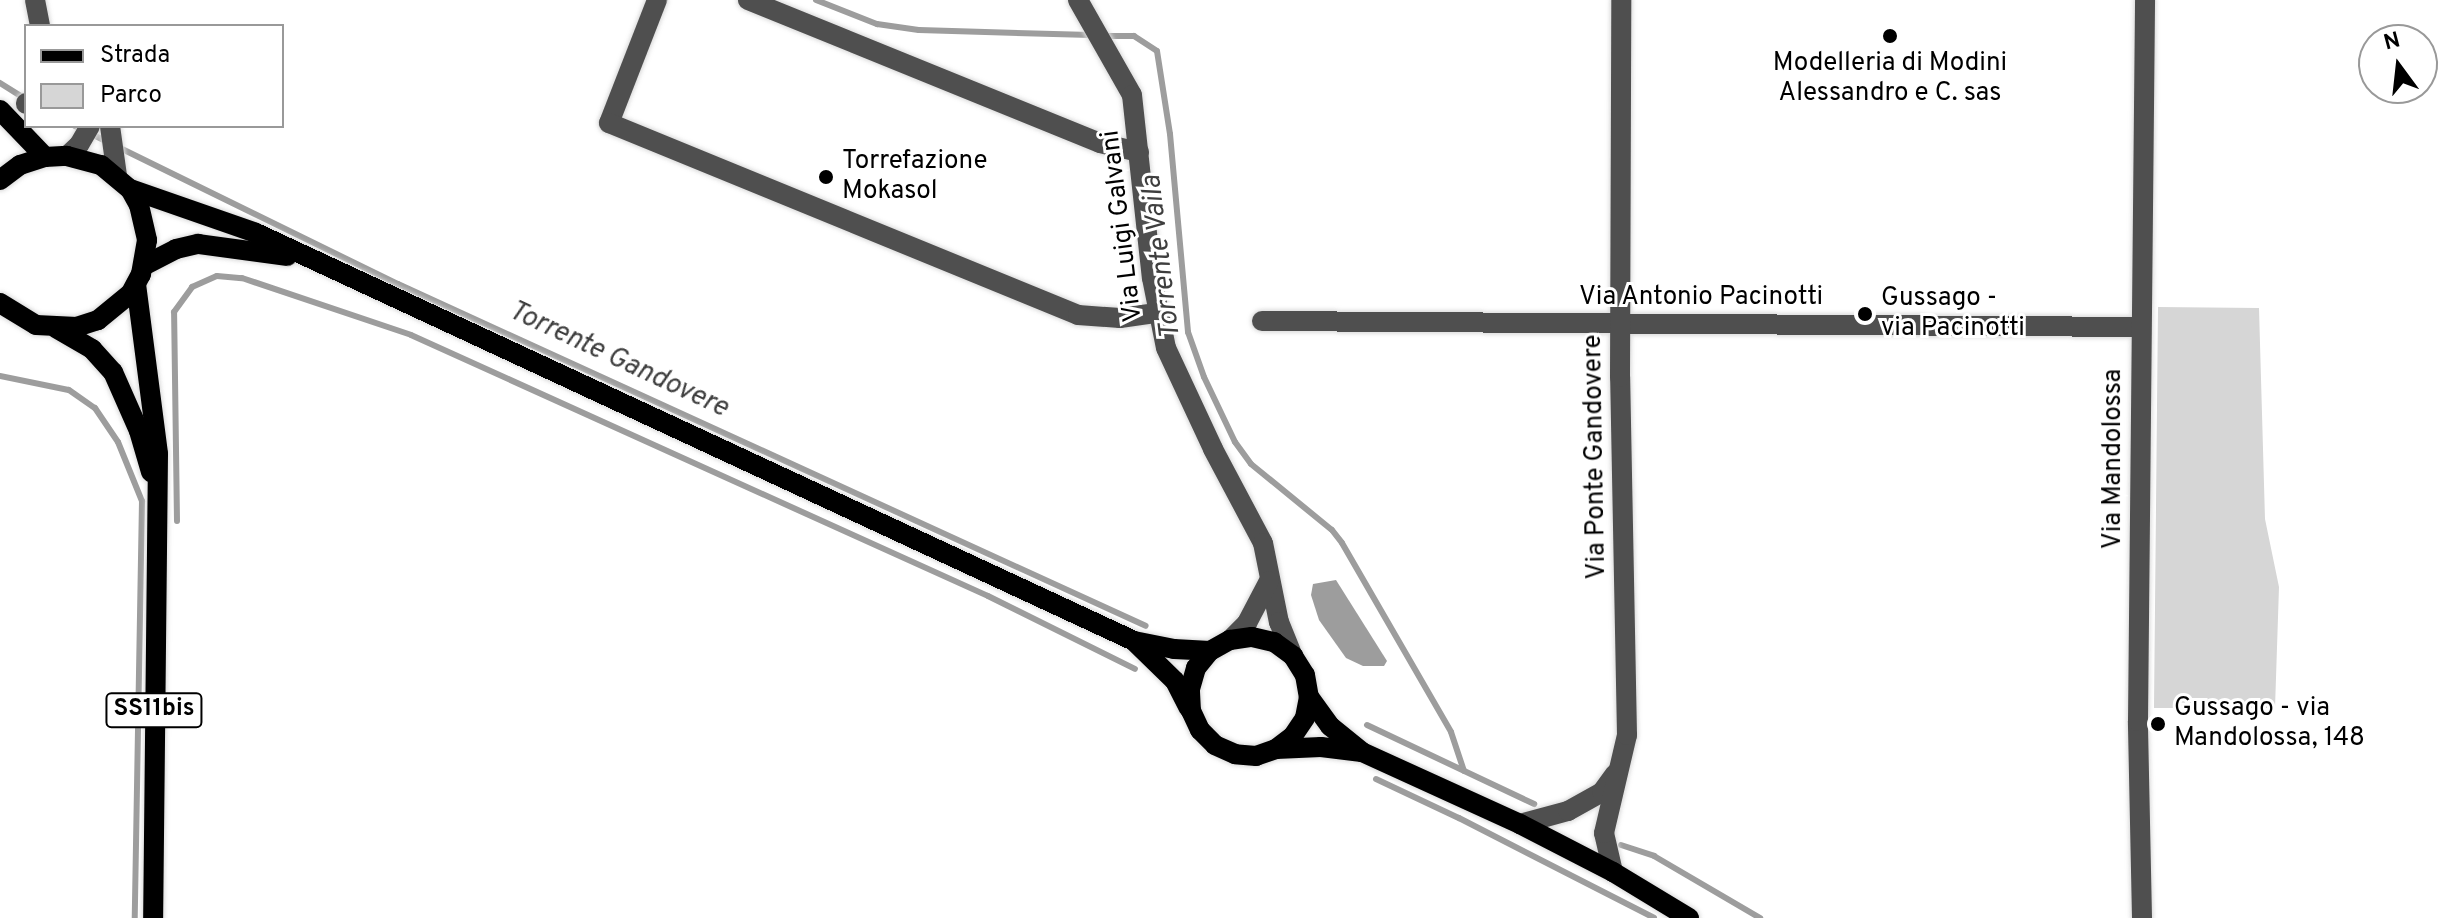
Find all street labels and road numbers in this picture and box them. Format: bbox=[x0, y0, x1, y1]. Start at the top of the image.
street label: Via Luigi Galvani bbox=[1096, 128, 1150, 324]
street label: Via Antonio Pacinotti bbox=[1578, 282, 1824, 314]
street label: Via Ponte Gandovere bbox=[1578, 334, 1614, 580]
street label: Via Mandolossa bbox=[2098, 369, 2130, 549]
road number: SS11bis bbox=[104, 690, 204, 730]

